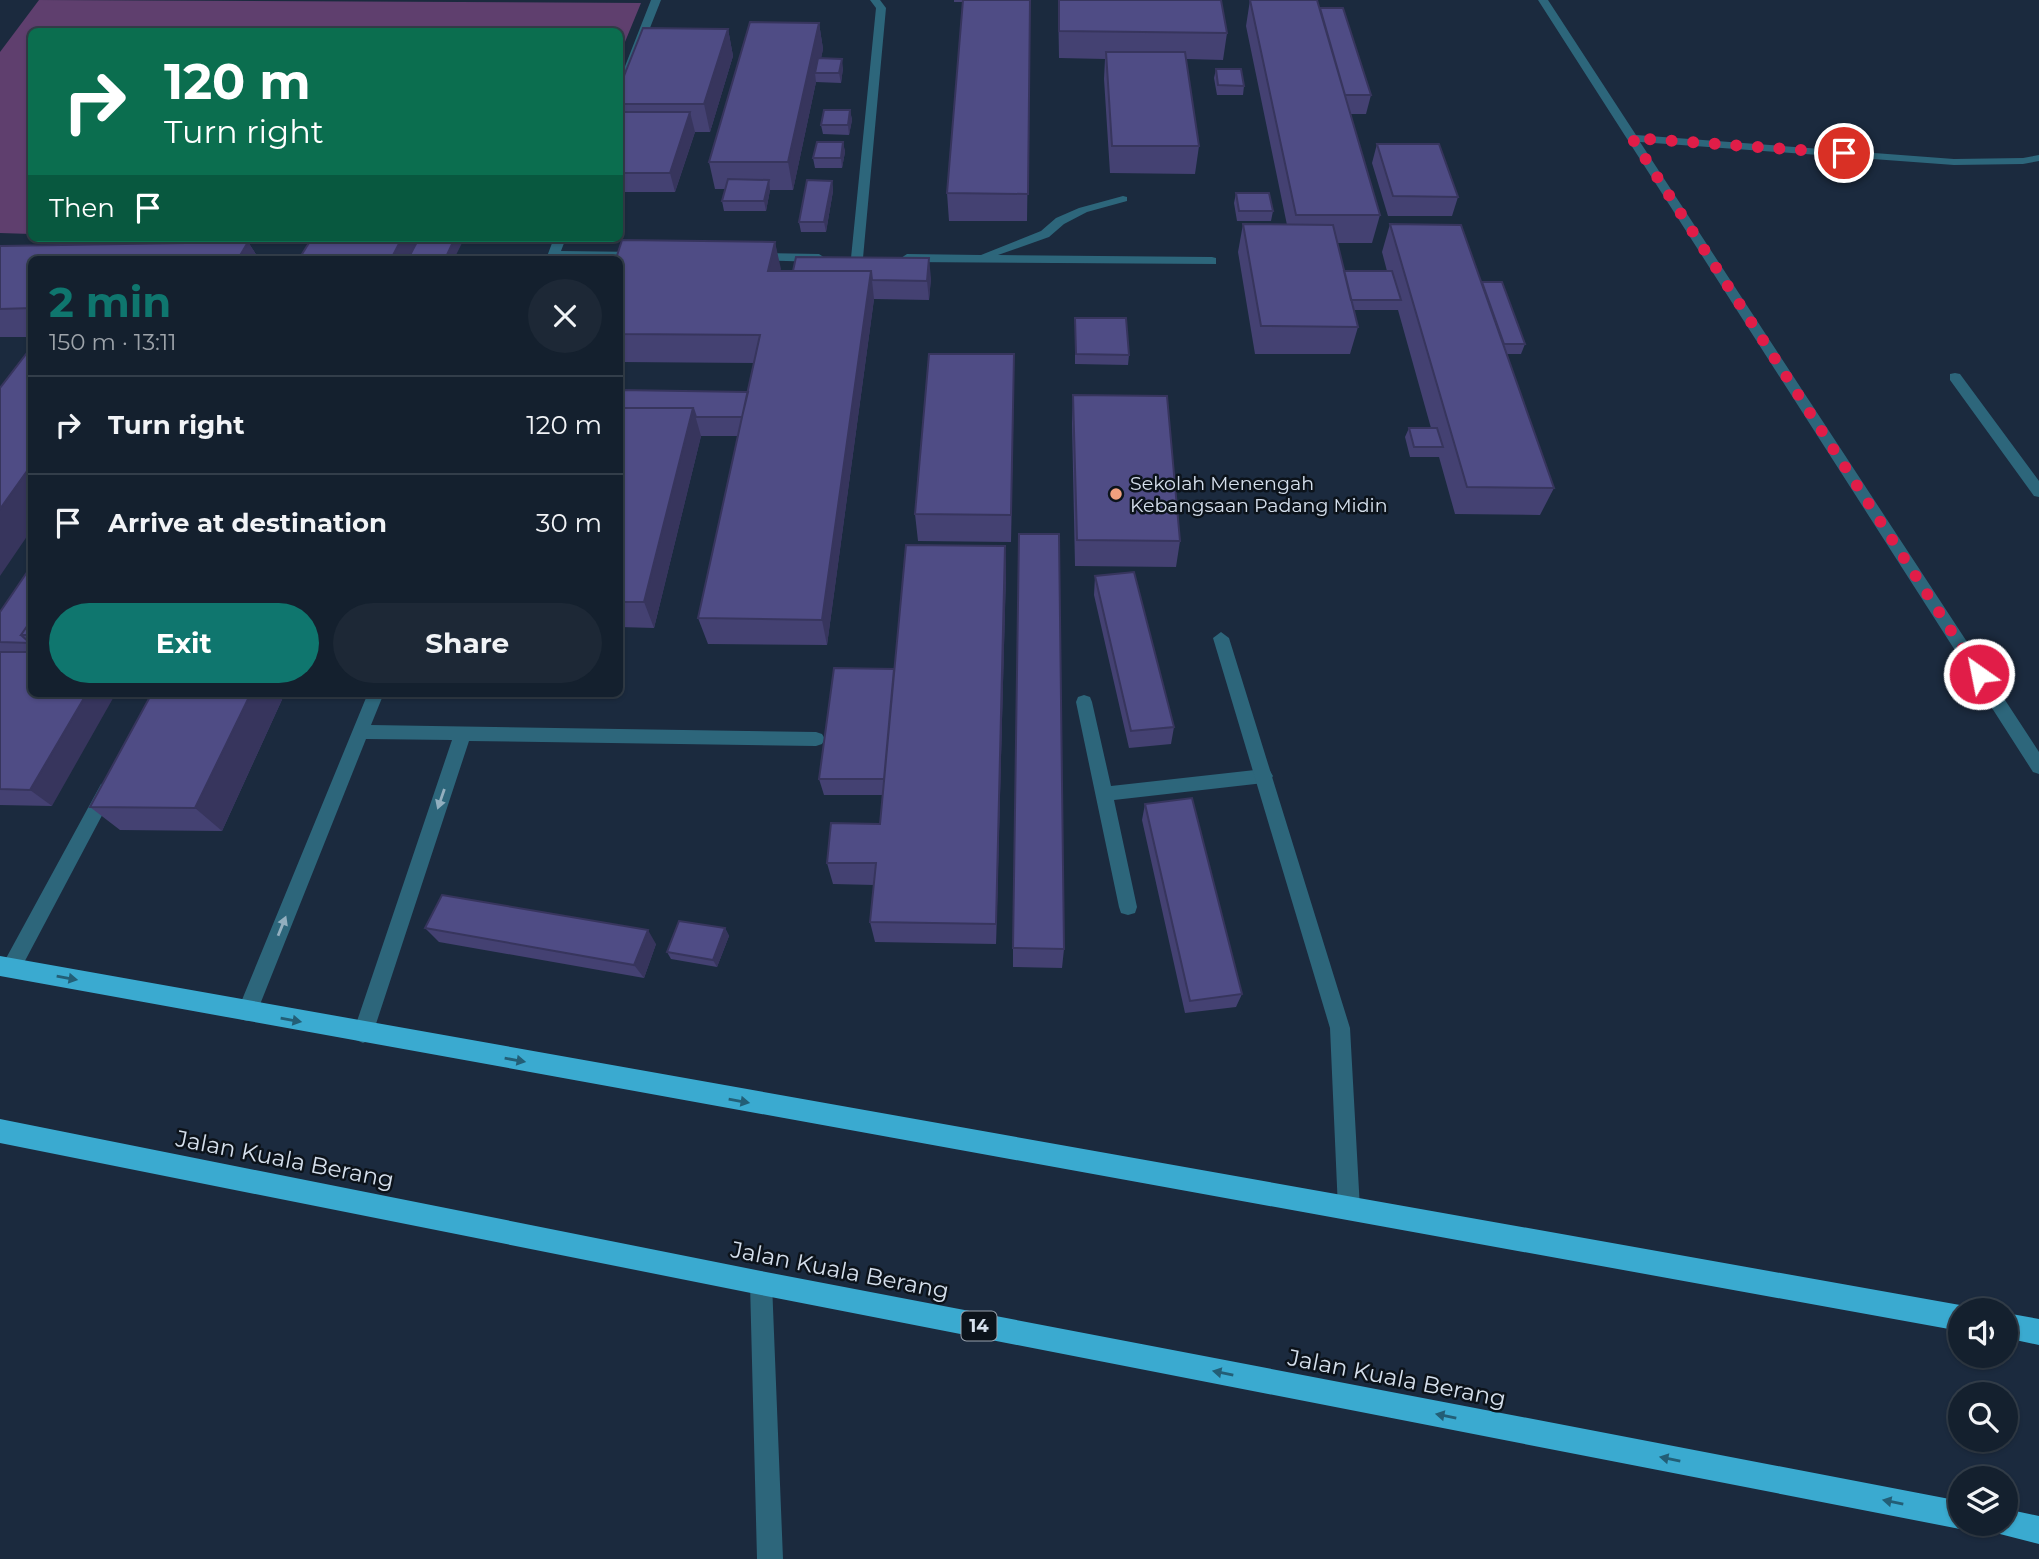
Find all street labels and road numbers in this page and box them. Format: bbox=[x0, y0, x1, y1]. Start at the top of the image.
street label: Jalan Kuala Berang bbox=[173, 1124, 396, 1194]
street label: Jalan Kuala Berang bbox=[728, 1235, 951, 1305]
road number: 14 bbox=[962, 1311, 996, 1340]
street label: Jalan Kuala Berang bbox=[1285, 1343, 1508, 1413]

